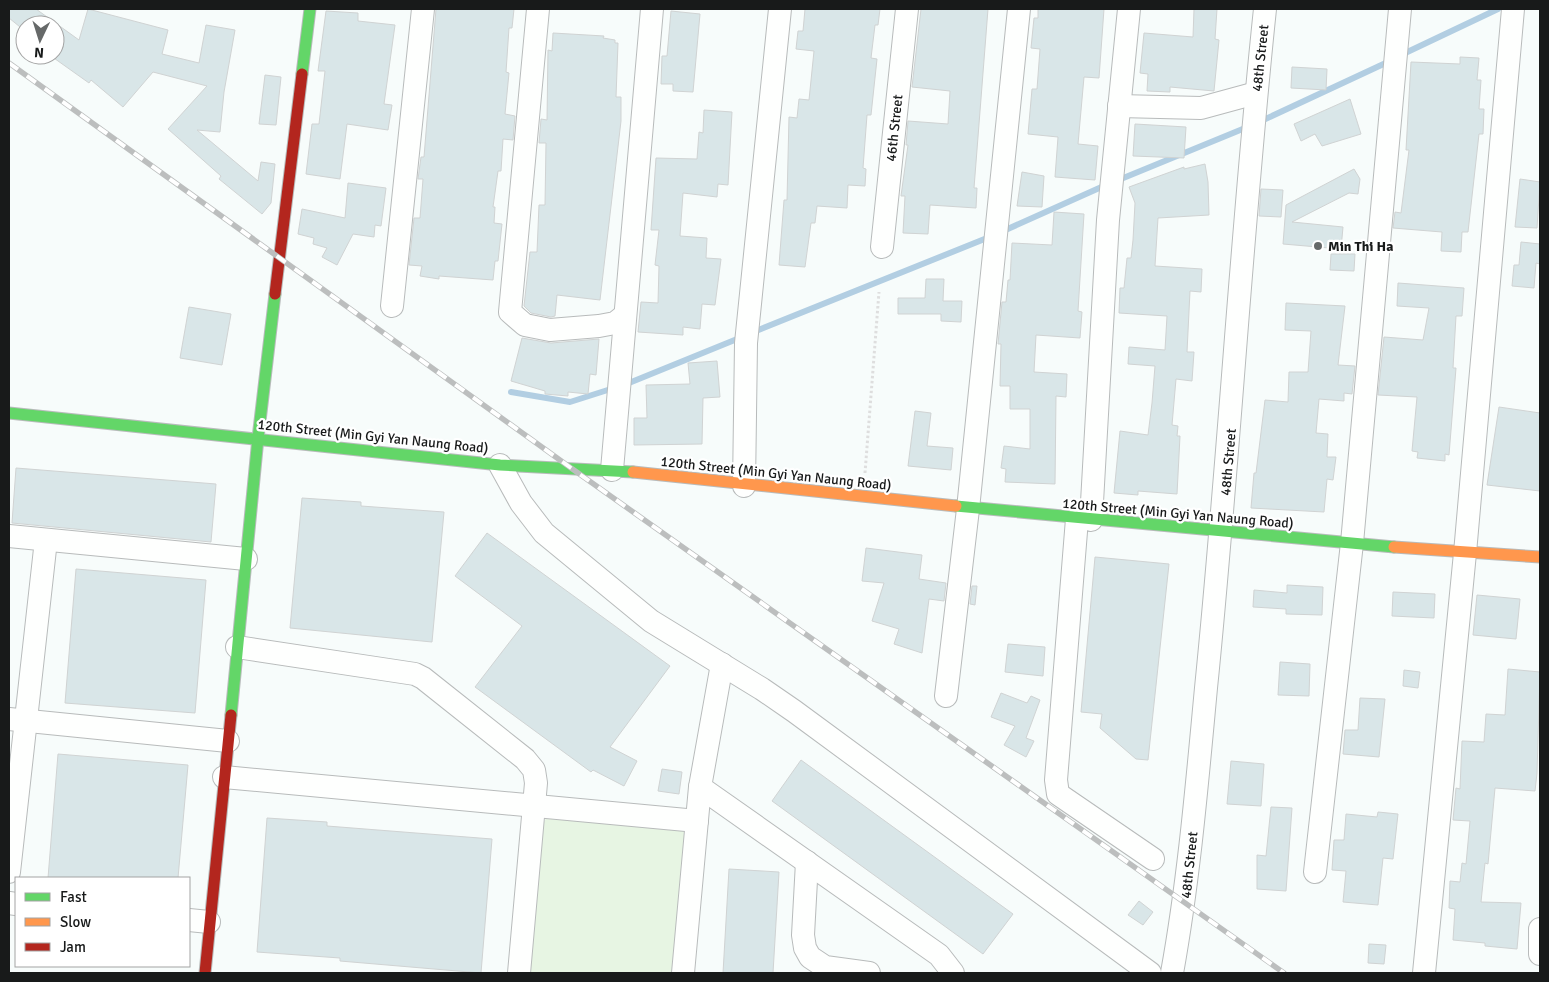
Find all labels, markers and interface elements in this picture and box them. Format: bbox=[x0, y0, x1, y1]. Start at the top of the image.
north arrow bbox=[15, 15, 65, 65]
street label: 48th Street bbox=[1249, 24, 1272, 92]
text: N bbox=[34, 44, 45, 61]
street label: 46th Street bbox=[883, 94, 906, 162]
place label: Min Thi Ha bbox=[1328, 238, 1393, 255]
marker: Min Thi Ha bbox=[1312, 240, 1324, 252]
street label: 120th Street (Min Gyi Yan Naung Road) bbox=[257, 416, 489, 457]
street label: 48th Street bbox=[1217, 428, 1240, 496]
street label: 120th Street (Min Gyi Yan Naung Road) bbox=[660, 453, 892, 494]
street label: 120th Street (Min Gyi Yan Naung Road) bbox=[1062, 495, 1294, 532]
street label: 48th Street bbox=[1178, 831, 1201, 899]
legend bbox=[15, 877, 190, 967]
text: Fast bbox=[60, 888, 87, 906]
text: Slow bbox=[60, 913, 91, 931]
text: Jam bbox=[60, 938, 86, 956]

